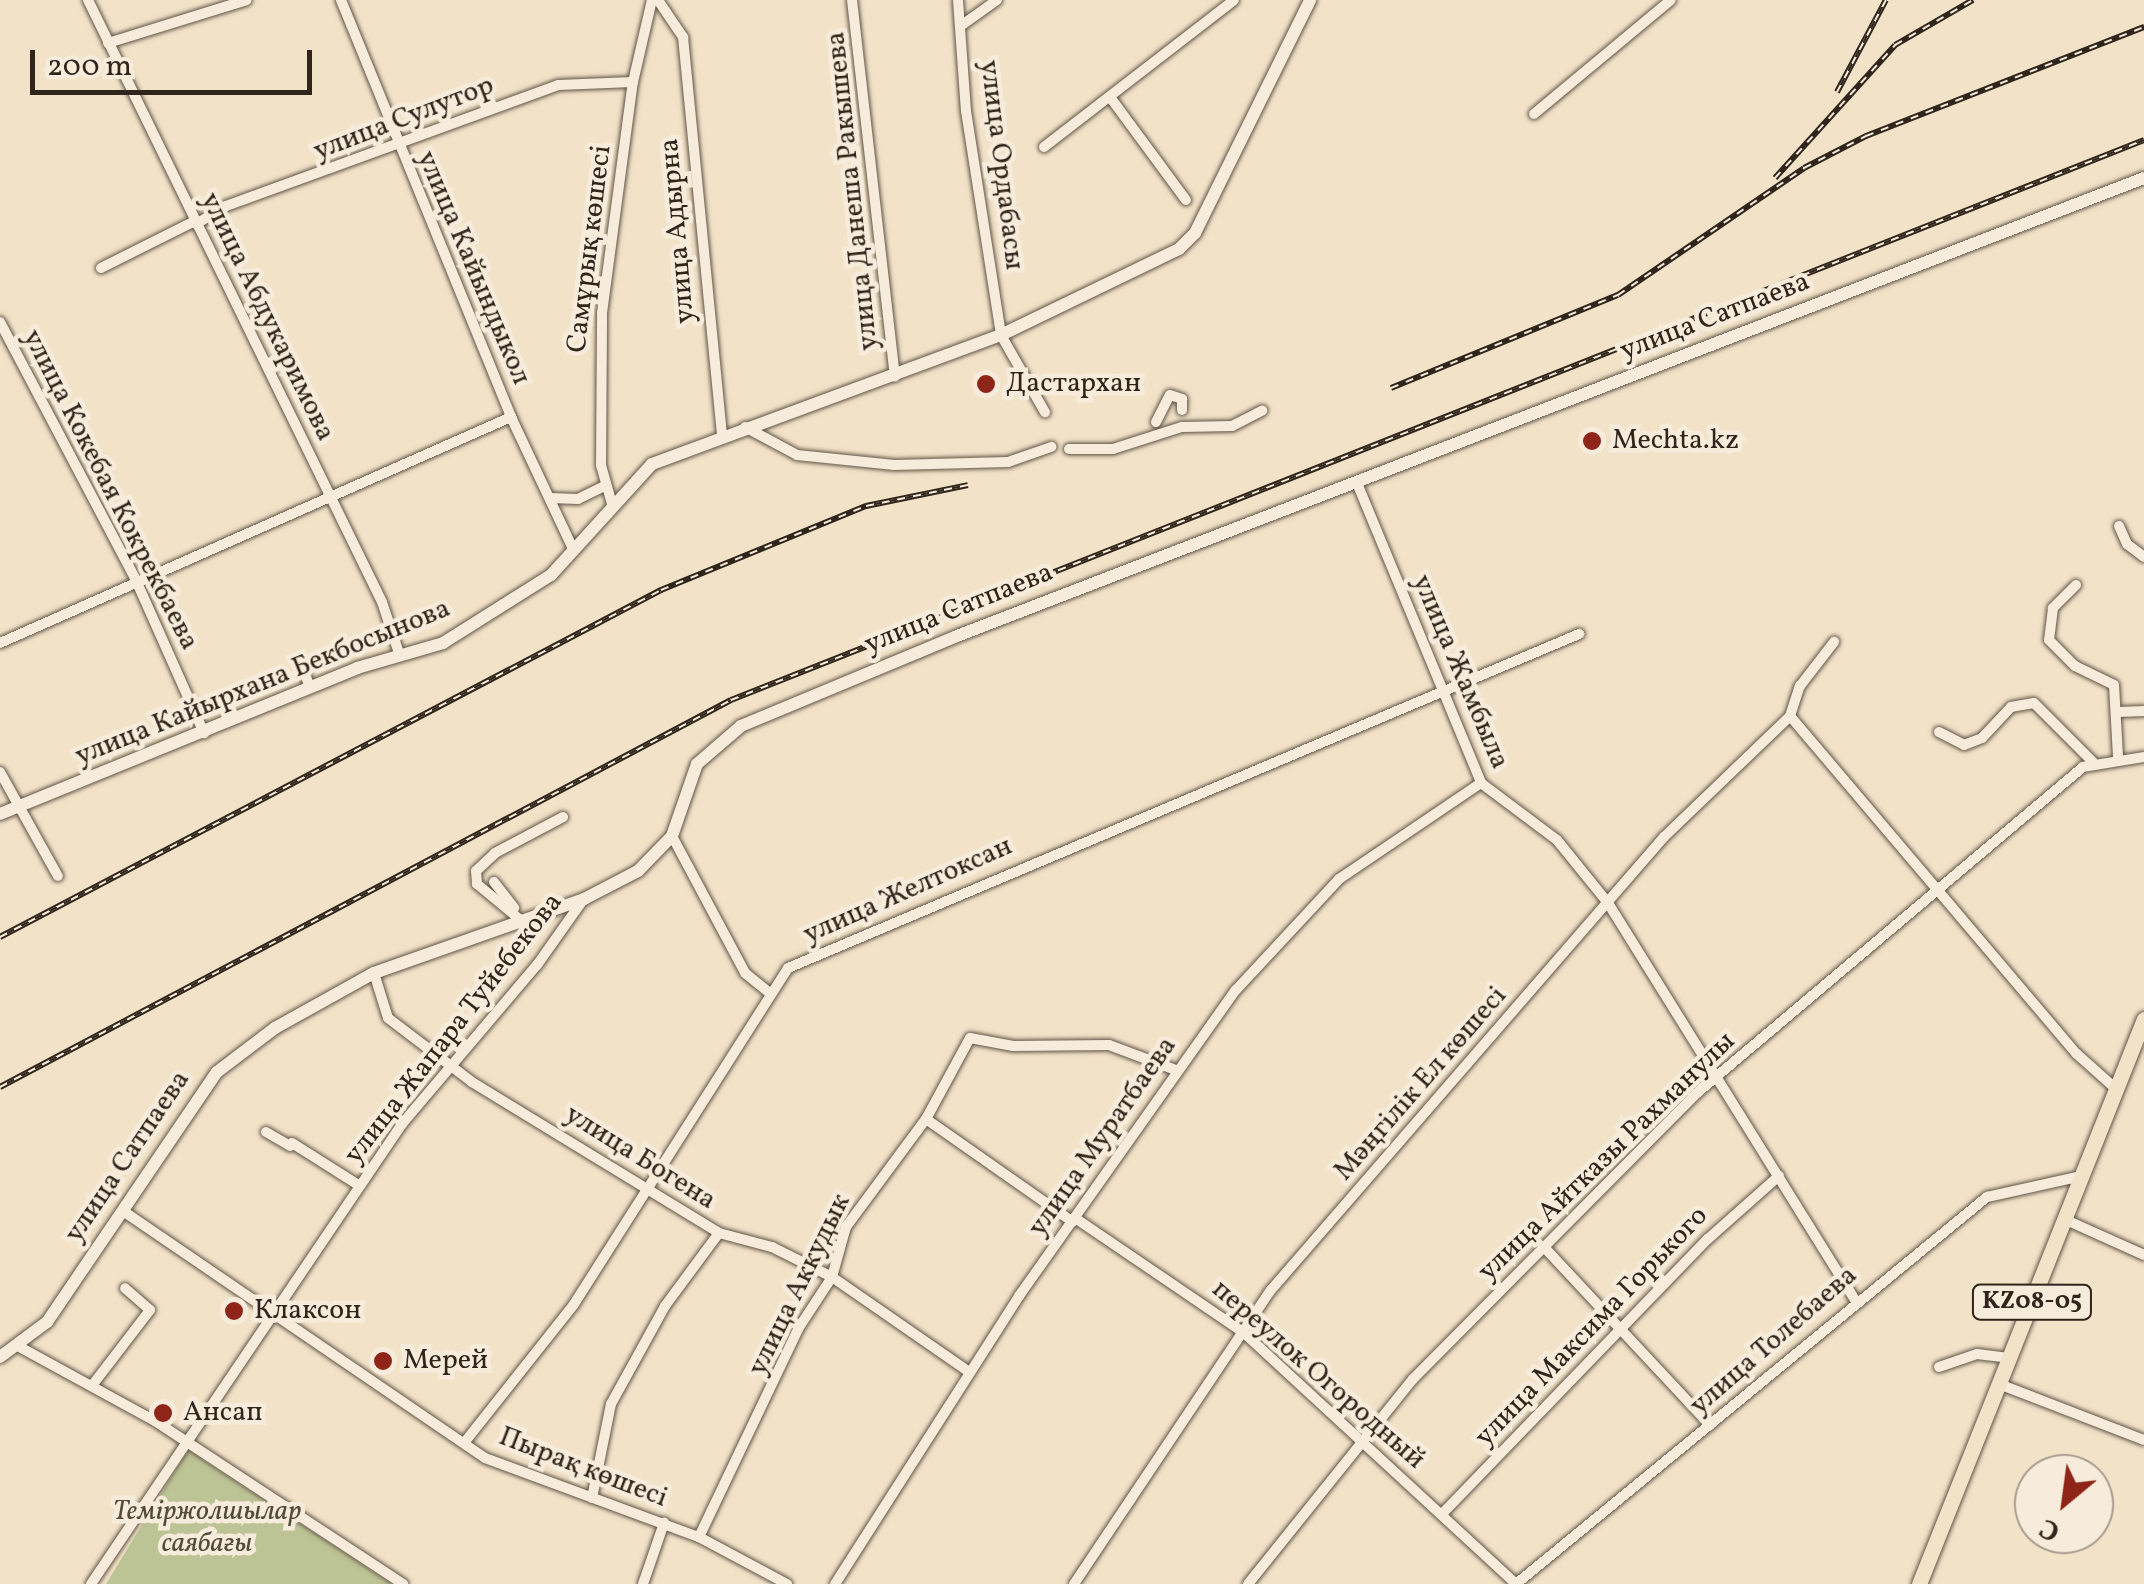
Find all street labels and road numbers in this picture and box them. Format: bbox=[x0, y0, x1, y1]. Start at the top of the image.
street label: улица Данеша Ракышева bbox=[820, 30, 886, 352]
street label: улица Ордабасы bbox=[971, 58, 1031, 272]
street label: улица Сулутор bbox=[309, 69, 499, 169]
street label: улица Адырна bbox=[653, 137, 703, 325]
street label: Самұрық көшесі bbox=[561, 143, 619, 355]
street label: улица Кайындыкол bbox=[409, 146, 537, 390]
street label: улица Абдукаримова bbox=[192, 187, 342, 447]
street label: улица Сатпаева bbox=[1616, 265, 1814, 369]
street label: улица Кокебая Кокрекбаева bbox=[14, 324, 206, 656]
street label: улица Сатпаева bbox=[860, 556, 1058, 662]
street label: улица Жамбыла bbox=[1404, 570, 1516, 774]
street label: улица Кайырхана Бекбосынова bbox=[71, 592, 455, 774]
street label: улица Желтоксан bbox=[798, 830, 1018, 952]
street label: улица Жапара Туйебекова bbox=[337, 886, 571, 1172]
street label: Мәңгілік Ел көшесі bbox=[1327, 980, 1515, 1188]
street label: улица Айтказы Рахманулы bbox=[1471, 1025, 1743, 1289]
street label: улица Муратбаева bbox=[1021, 1031, 1185, 1243]
street label: улица Сатпаева bbox=[58, 1065, 198, 1249]
street label: улица Богена bbox=[558, 1098, 722, 1218]
street label: улица Аккудык bbox=[742, 1189, 858, 1381]
street label: улица Максима Горького bbox=[1468, 1200, 1716, 1454]
street label: улица Толебаева bbox=[1683, 1259, 1865, 1423]
street label: переулок Огородный bbox=[1204, 1273, 1432, 1477]
road number: KZ08-05 bbox=[1970, 1282, 2094, 1322]
street label: Пырақ көшесі bbox=[494, 1420, 672, 1516]

